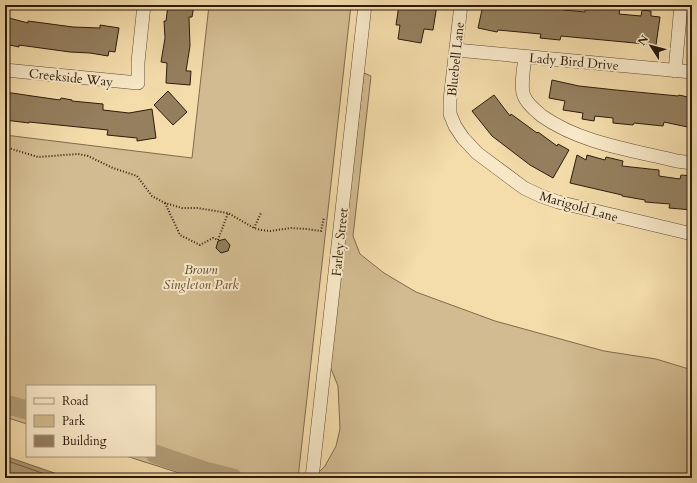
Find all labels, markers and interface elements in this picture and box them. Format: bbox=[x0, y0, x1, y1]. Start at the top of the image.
street label: Bluebell Lane bbox=[443, 21, 469, 97]
north arrow bbox=[631, 26, 671, 66]
text: N bbox=[634, 32, 652, 49]
street label: Lady Bird Drive bbox=[528, 49, 620, 75]
street label: Creekside Way bbox=[28, 65, 114, 91]
street label: Marigold Lane bbox=[537, 187, 620, 227]
street label: Farley Street bbox=[327, 207, 353, 277]
park label: Brown Singleton Park bbox=[163, 261, 239, 294]
legend bbox=[26, 385, 156, 457]
text: Road bbox=[62, 393, 89, 409]
text: Park bbox=[62, 413, 86, 429]
text: Building bbox=[62, 433, 107, 449]

